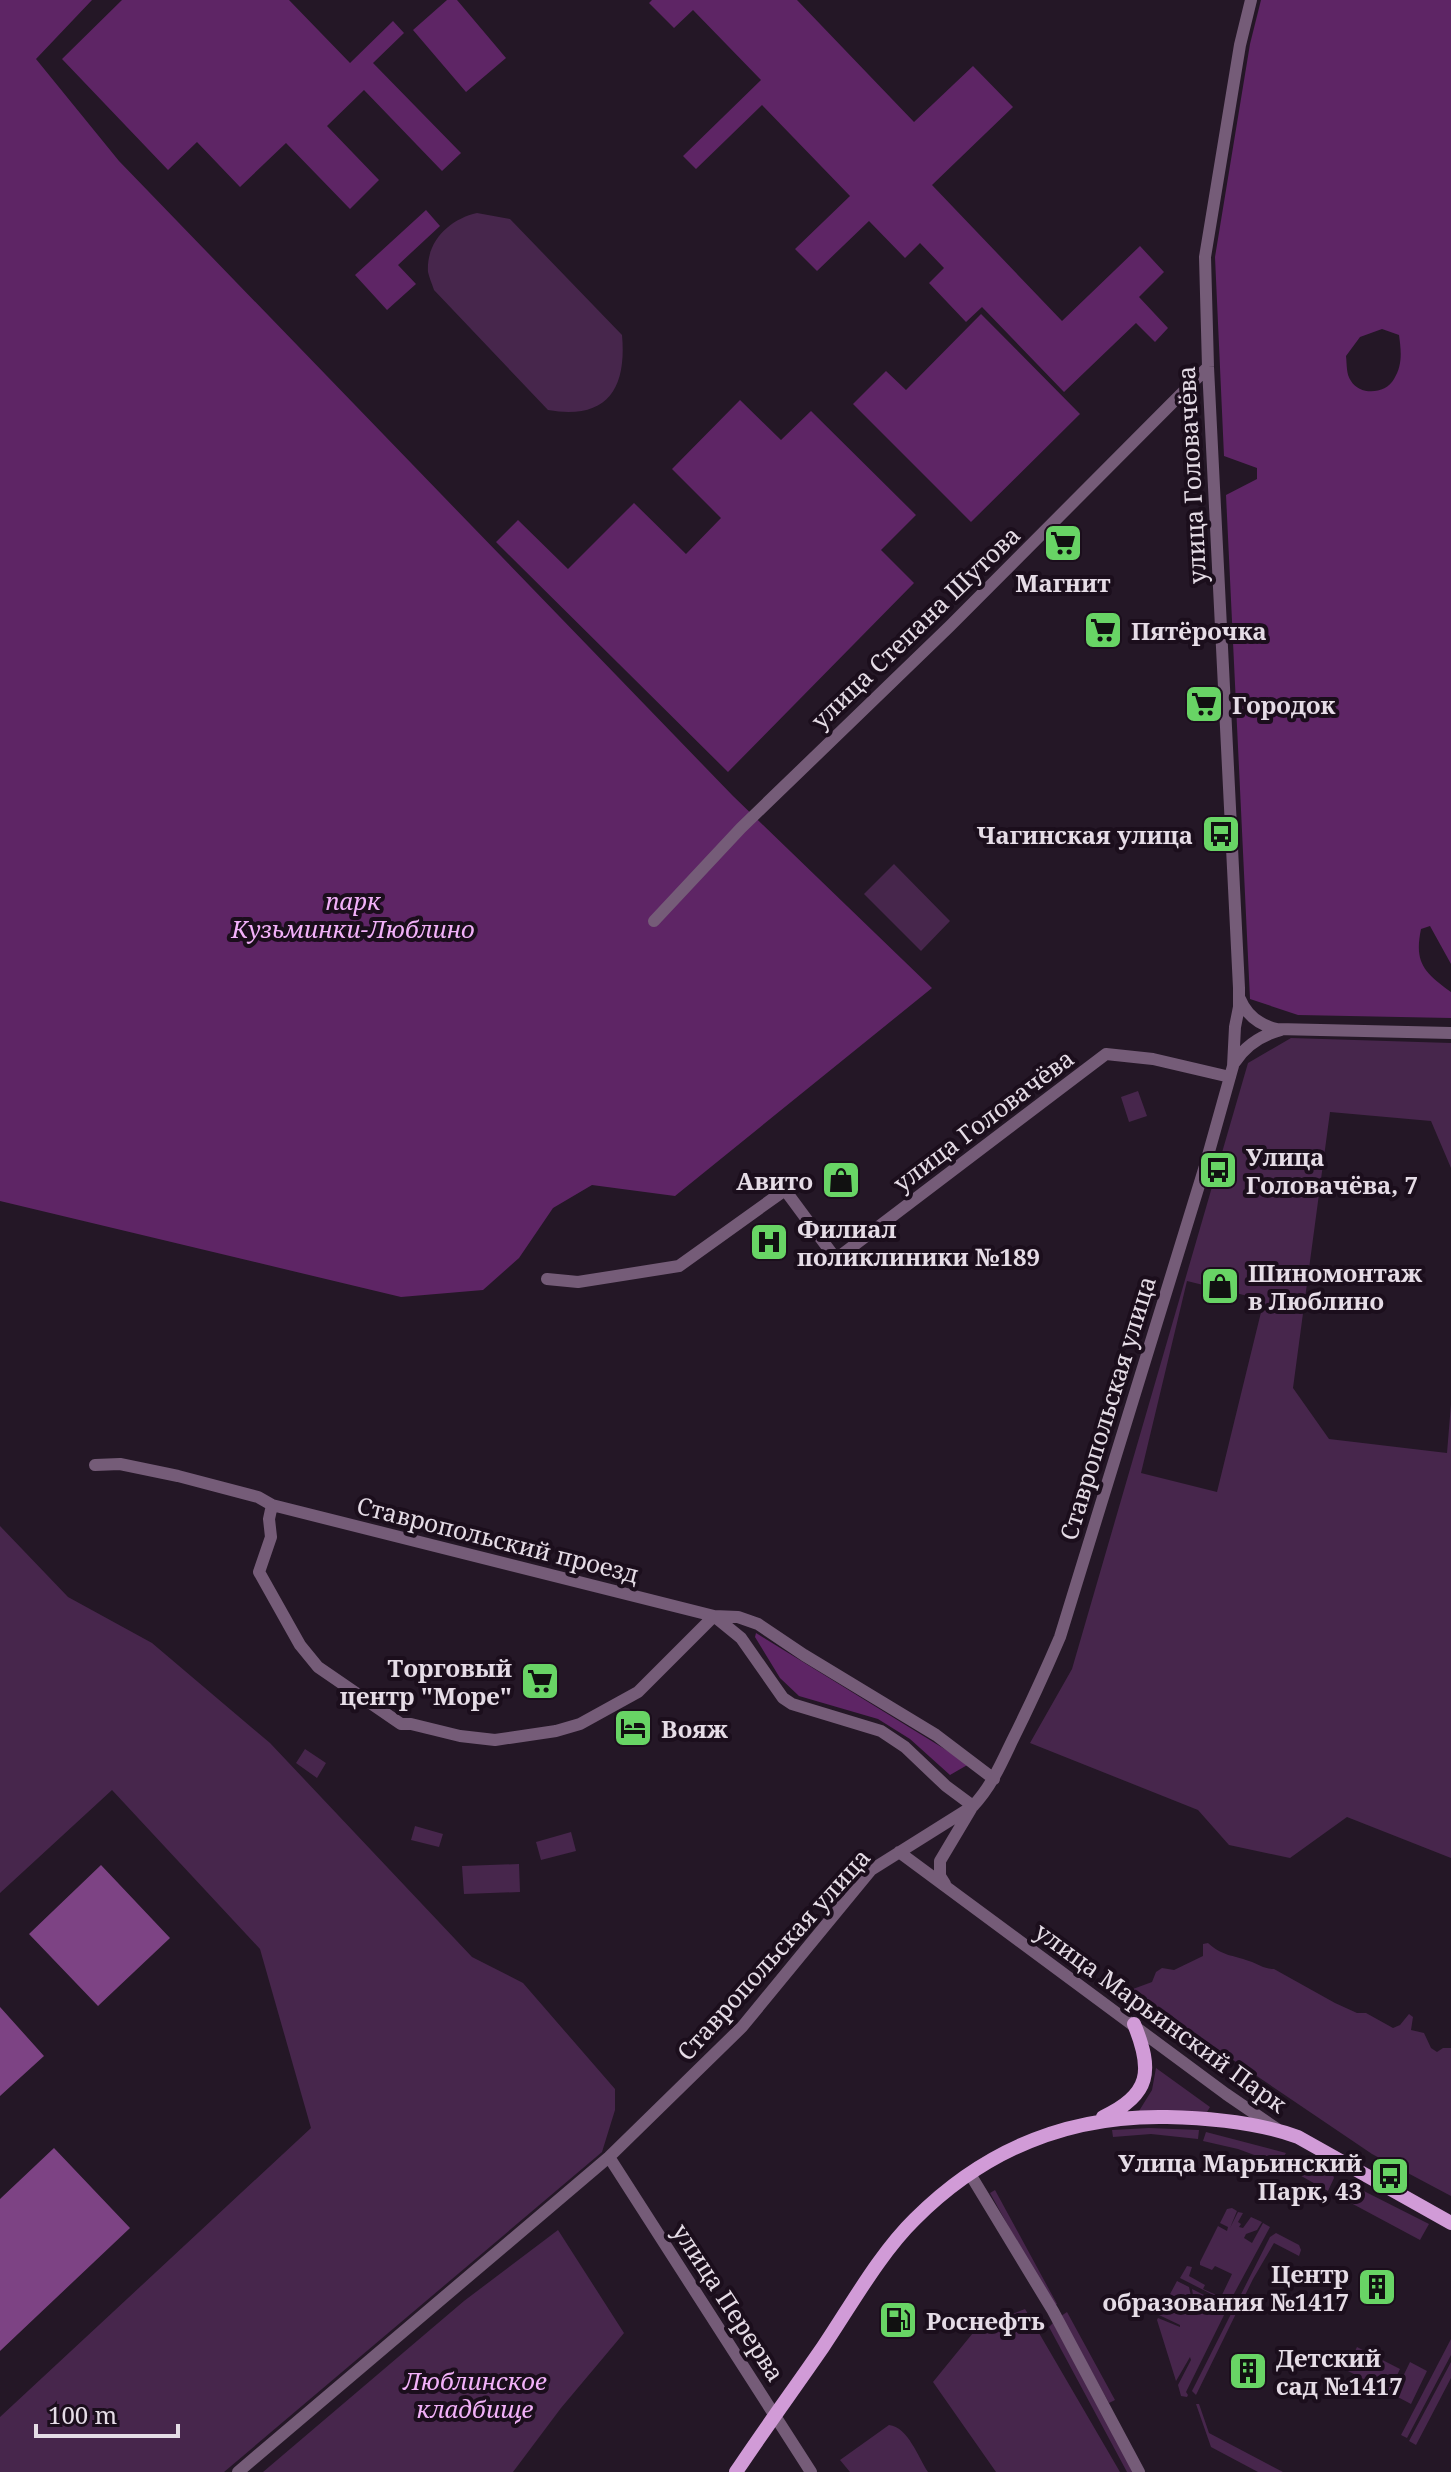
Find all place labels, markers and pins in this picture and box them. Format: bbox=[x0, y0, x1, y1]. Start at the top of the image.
supermarket icon: Магнит bbox=[1042, 522, 1084, 564]
place label: Магнит bbox=[1015, 566, 1111, 599]
supermarket icon: Пятёрочка bbox=[1082, 609, 1124, 651]
place label: Пятёрочка bbox=[1131, 614, 1267, 647]
supermarket icon: Городок bbox=[1183, 683, 1225, 725]
place label: Городок bbox=[1232, 688, 1335, 721]
bus stop icon: Чагинская улица bbox=[1200, 813, 1242, 855]
place label: Чагинская улица bbox=[977, 818, 1193, 851]
place label: Улица Головачёва, 7 bbox=[1246, 1140, 1418, 1201]
bus stop icon: Улица Головачёва, 7 bbox=[1197, 1149, 1239, 1191]
shop icon: Авито bbox=[820, 1159, 862, 1201]
place label: Авито bbox=[736, 1164, 813, 1197]
place label: Филиал поликлиники №189 bbox=[797, 1212, 1040, 1273]
hospital icon: Филиал поликлиники №189 bbox=[748, 1221, 790, 1263]
place label: Шиномонтаж в Люблино bbox=[1248, 1256, 1423, 1317]
shop icon: Шиномонтаж в Люблино bbox=[1199, 1265, 1241, 1307]
place label: Торговый центр "Море" bbox=[340, 1651, 512, 1712]
supermarket icon: Торговый центр "Море" bbox=[519, 1660, 561, 1702]
hotel icon: Вояж bbox=[612, 1707, 654, 1749]
place label: Вояж bbox=[661, 1712, 729, 1745]
place label: Улица Марьинский Парк, 43 bbox=[1118, 2146, 1362, 2207]
bus stop icon: Улица Марьинский Парк, 43 bbox=[1369, 2155, 1411, 2197]
place label: Центр образования №1417 bbox=[1103, 2257, 1349, 2318]
building icon: Центр образования №1417 bbox=[1356, 2266, 1398, 2308]
fuel station icon: Роснефть bbox=[877, 2299, 919, 2341]
place label: Роснефть bbox=[926, 2304, 1045, 2337]
place label: Детский сад №1417 bbox=[1276, 2341, 1403, 2402]
building icon: Детский сад №1417 bbox=[1227, 2350, 1269, 2392]

